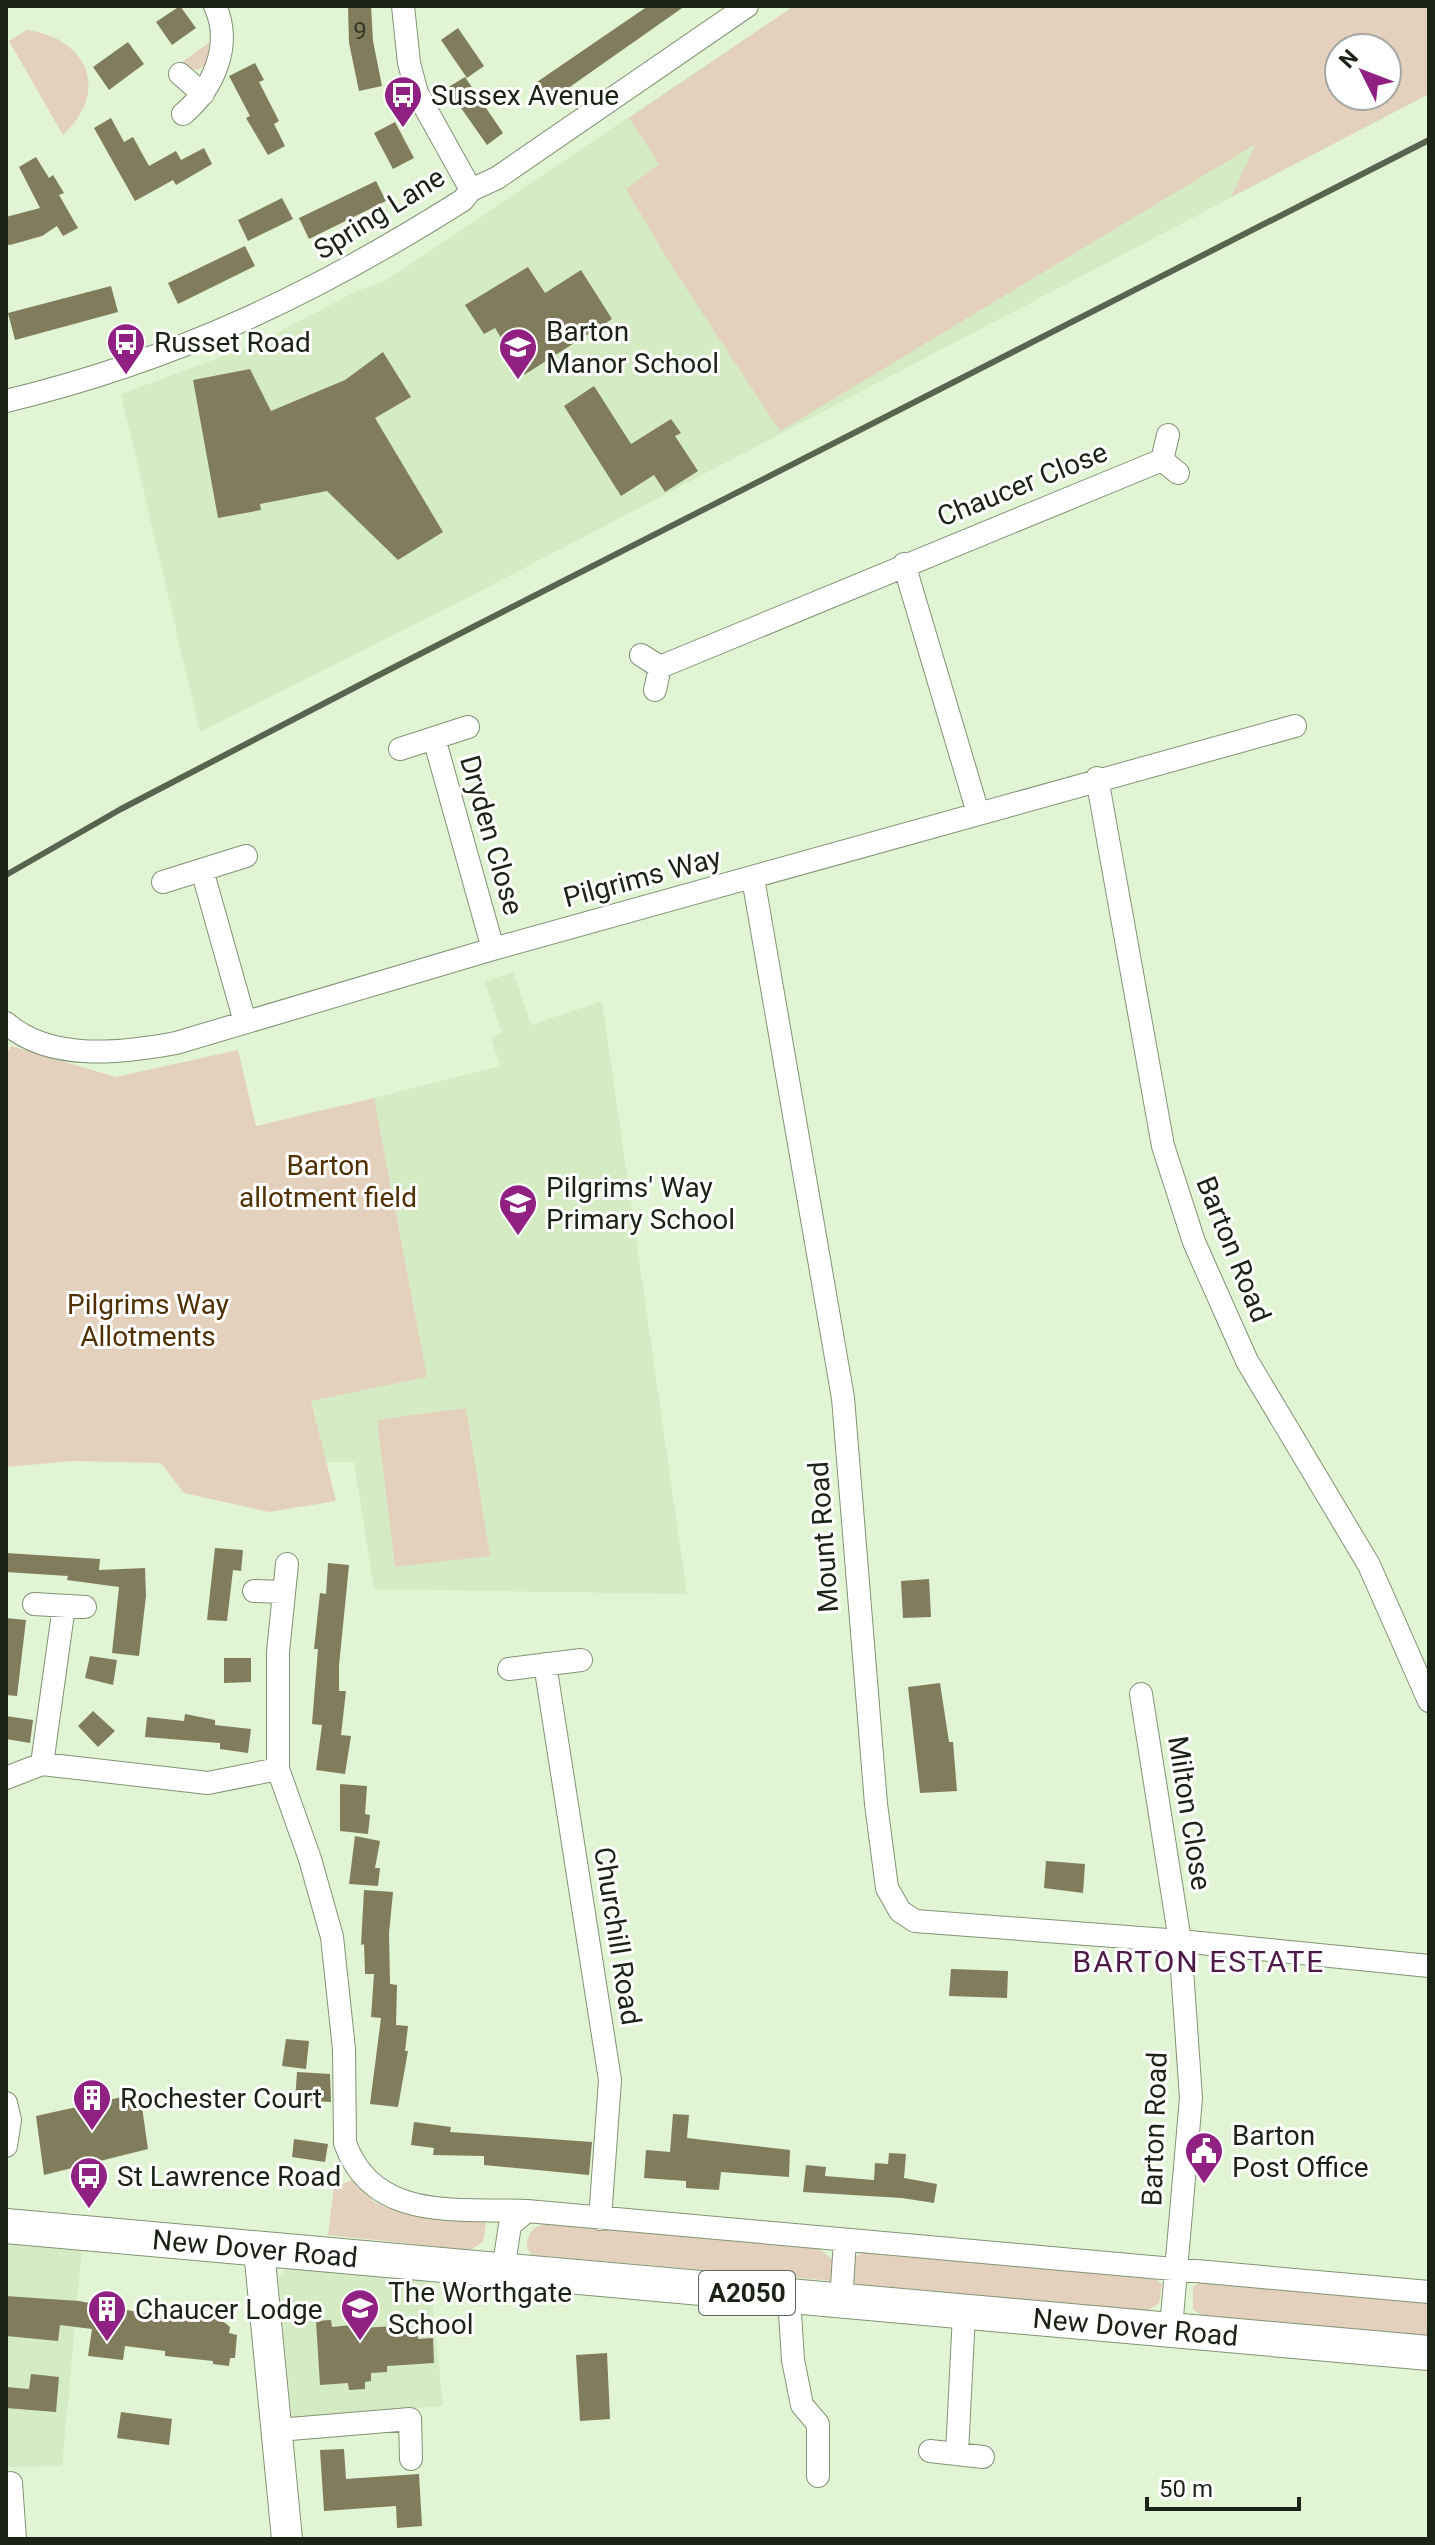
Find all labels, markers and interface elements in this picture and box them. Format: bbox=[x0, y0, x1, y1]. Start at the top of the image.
house number: 9 bbox=[353, 17, 367, 45]
north arrow bbox=[1323, 32, 1403, 112]
text: N bbox=[1334, 45, 1363, 73]
bus stop icon: Sussex Avenue bbox=[382, 74, 424, 129]
place label: Sussex Avenue bbox=[431, 79, 619, 112]
street label: Spring Lane bbox=[308, 160, 451, 266]
place label: Barton Manor School bbox=[546, 315, 719, 380]
bus stop icon: Russet Road bbox=[105, 321, 147, 376]
place label: Russet Road bbox=[154, 326, 311, 359]
school or university icon: Barton Manor School bbox=[497, 326, 539, 381]
street label: Chaucer Close bbox=[932, 435, 1112, 534]
street label: Dryden Close bbox=[453, 752, 530, 919]
street label: Pilgrims Way bbox=[560, 841, 725, 914]
park label: Barton allotment field bbox=[239, 1149, 417, 1214]
place label: Pilgrims' Way Primary School bbox=[546, 1171, 735, 1236]
street label: Barton Road bbox=[1189, 1171, 1278, 1327]
school or university icon: Pilgrims' Way Primary School bbox=[497, 1182, 539, 1237]
park label: Pilgrims Way Allotments bbox=[67, 1288, 229, 1353]
street label: Mount Road bbox=[802, 1460, 845, 1614]
street label: Milton Close bbox=[1161, 1734, 1218, 1893]
street label: Churchill Road bbox=[587, 1845, 648, 2028]
district label: BARTON ESTATE bbox=[1073, 1944, 1325, 1979]
street label: Barton Road bbox=[1135, 2051, 1174, 2207]
building icon: Rochester Court bbox=[71, 2077, 113, 2132]
place label: Rochester Court bbox=[120, 2082, 322, 2115]
place label: Barton Post Office bbox=[1232, 2119, 1369, 2184]
public building icon: Barton Post Office bbox=[1183, 2130, 1225, 2185]
bus stop icon: St Lawrence Road bbox=[68, 2155, 110, 2210]
place label: St Lawrence Road bbox=[117, 2160, 341, 2193]
street label: New Dover Road bbox=[151, 2223, 359, 2274]
road number: A2050 bbox=[699, 2271, 795, 2315]
place label: The Worthgate School bbox=[388, 2276, 572, 2341]
school or university icon: The Worthgate School bbox=[339, 2287, 381, 2342]
building icon: Chaucer Lodge bbox=[86, 2288, 128, 2343]
place label: Chaucer Lodge bbox=[135, 2293, 323, 2326]
street label: New Dover Road bbox=[1031, 2302, 1240, 2353]
scale bar bbox=[1147, 2461, 1299, 2511]
text: 50 m bbox=[1159, 2475, 1213, 2503]

